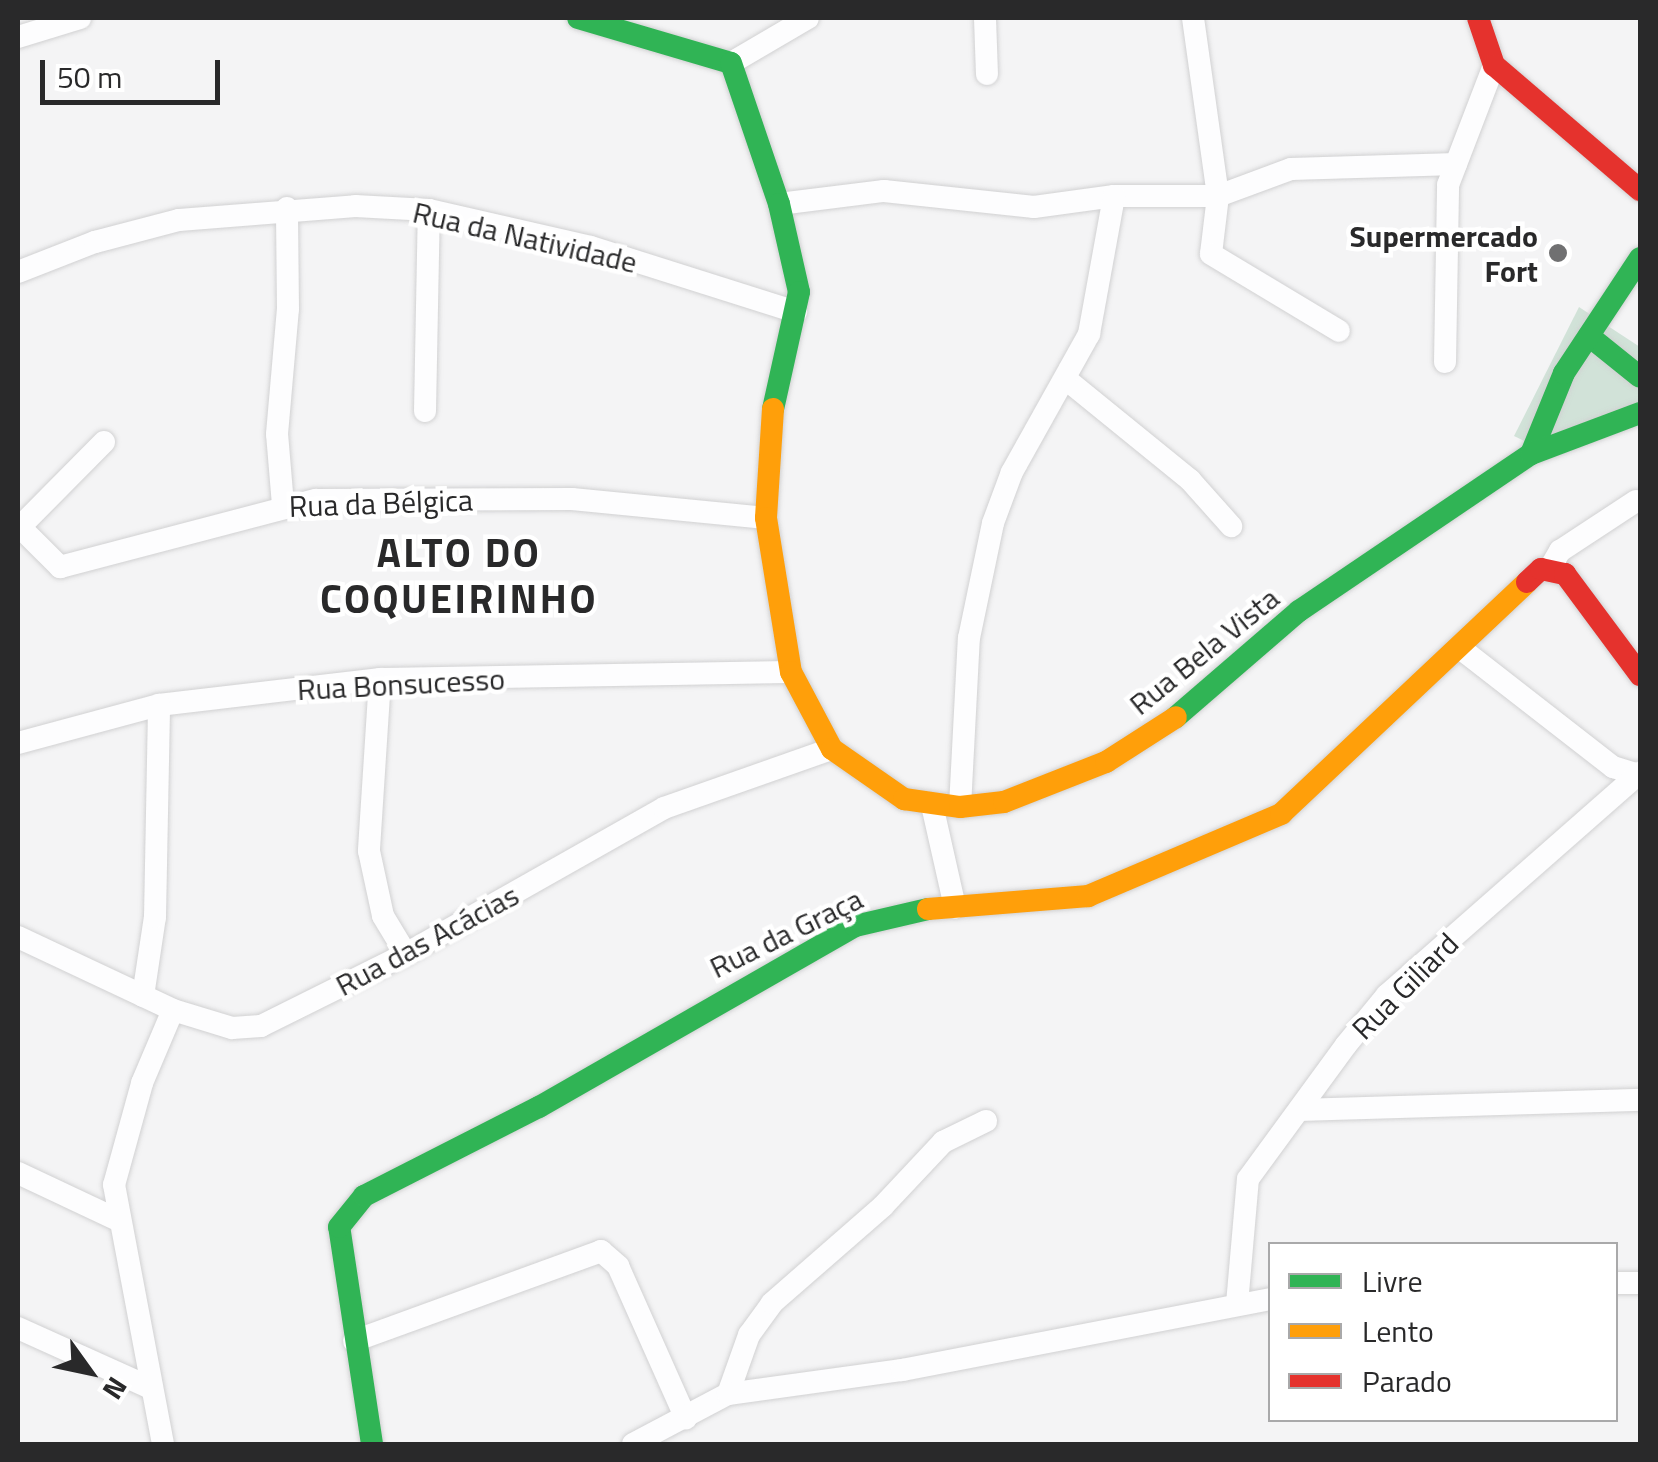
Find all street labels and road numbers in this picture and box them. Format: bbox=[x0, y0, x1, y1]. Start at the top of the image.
street label: Rua da Natividade bbox=[409, 194, 641, 280]
street label: Rua da Bélgica bbox=[288, 482, 474, 524]
street label: Rua Bela Vista bbox=[1122, 580, 1286, 722]
street label: Rua Bonsucesso bbox=[296, 661, 506, 707]
street label: Rua das Acácias bbox=[329, 877, 525, 1003]
street label: Rua da Graça bbox=[704, 881, 868, 985]
street label: Rua Giliard bbox=[1344, 925, 1466, 1047]

